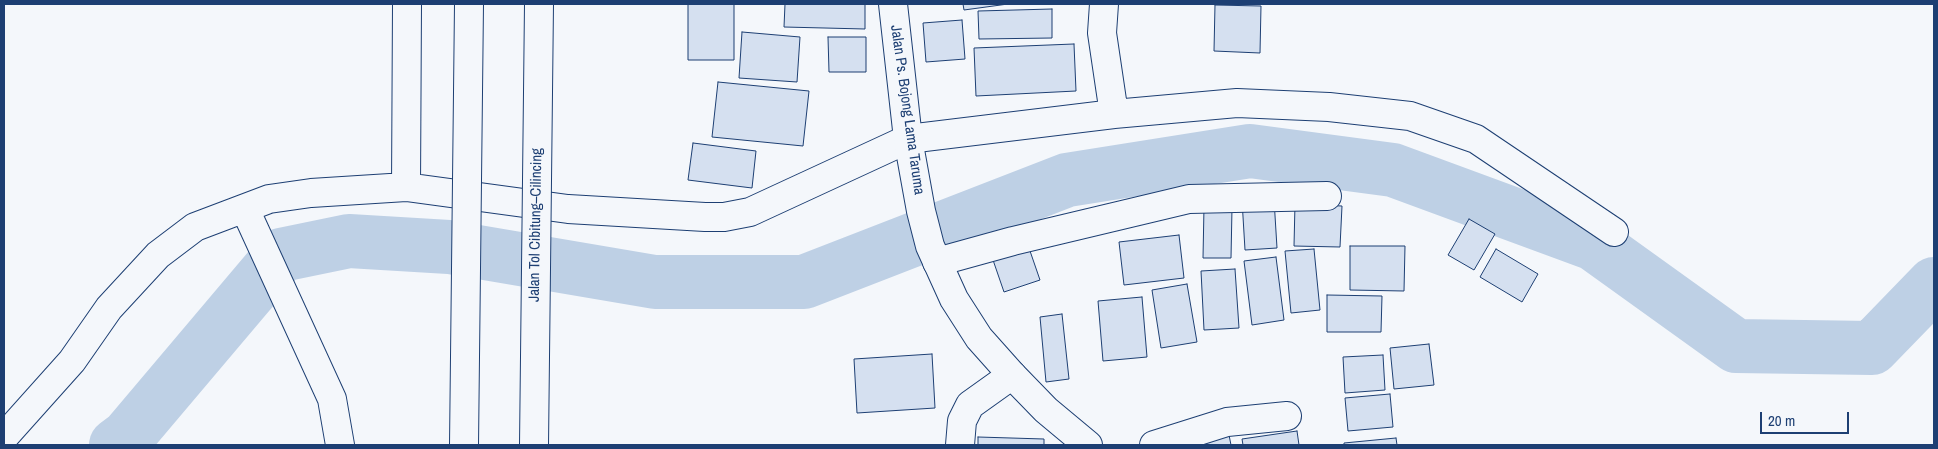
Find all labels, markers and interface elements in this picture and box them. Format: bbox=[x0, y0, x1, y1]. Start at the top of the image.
street label: Jalan Ps. Bojong Lama Taruma bbox=[886, 24, 928, 196]
street label: Jalan Tol Cibitung–Cilincing bbox=[526, 148, 546, 302]
scale bar bbox=[1763, 402, 1852, 434]
text: 20 m bbox=[1768, 410, 1795, 431]

